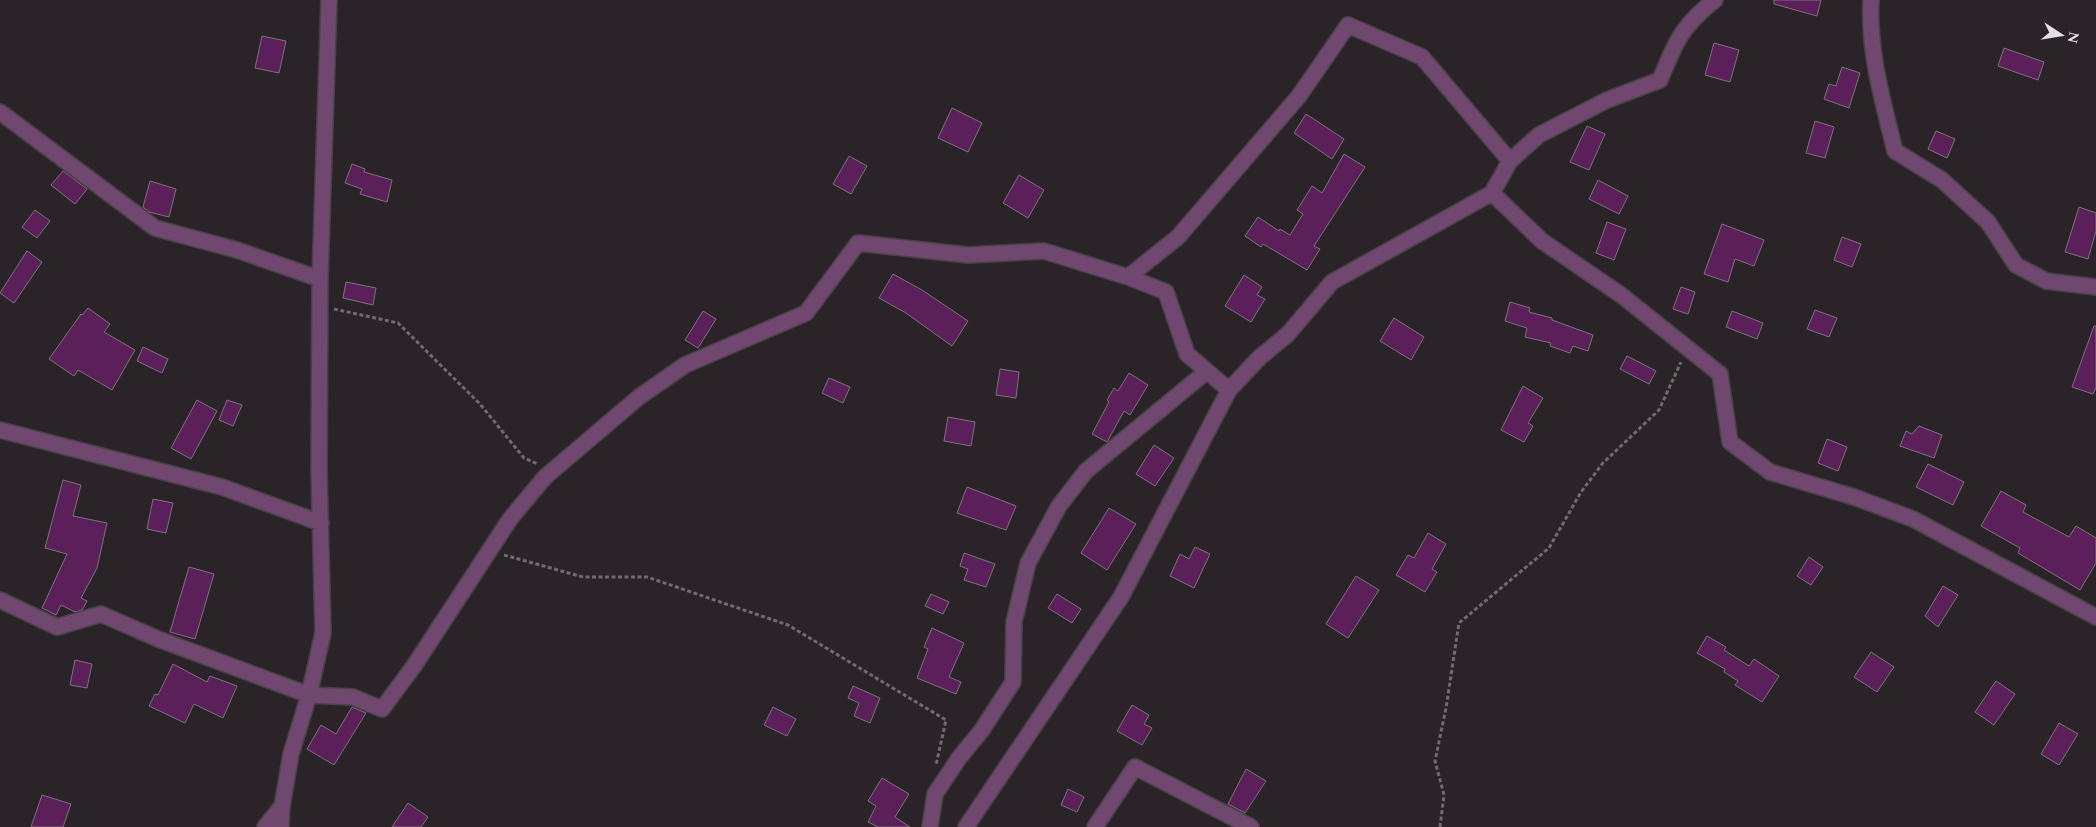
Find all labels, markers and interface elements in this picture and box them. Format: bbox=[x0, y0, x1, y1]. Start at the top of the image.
north arrow bbox=[2036, 10, 2086, 60]
text: N bbox=[2062, 30, 2085, 45]

